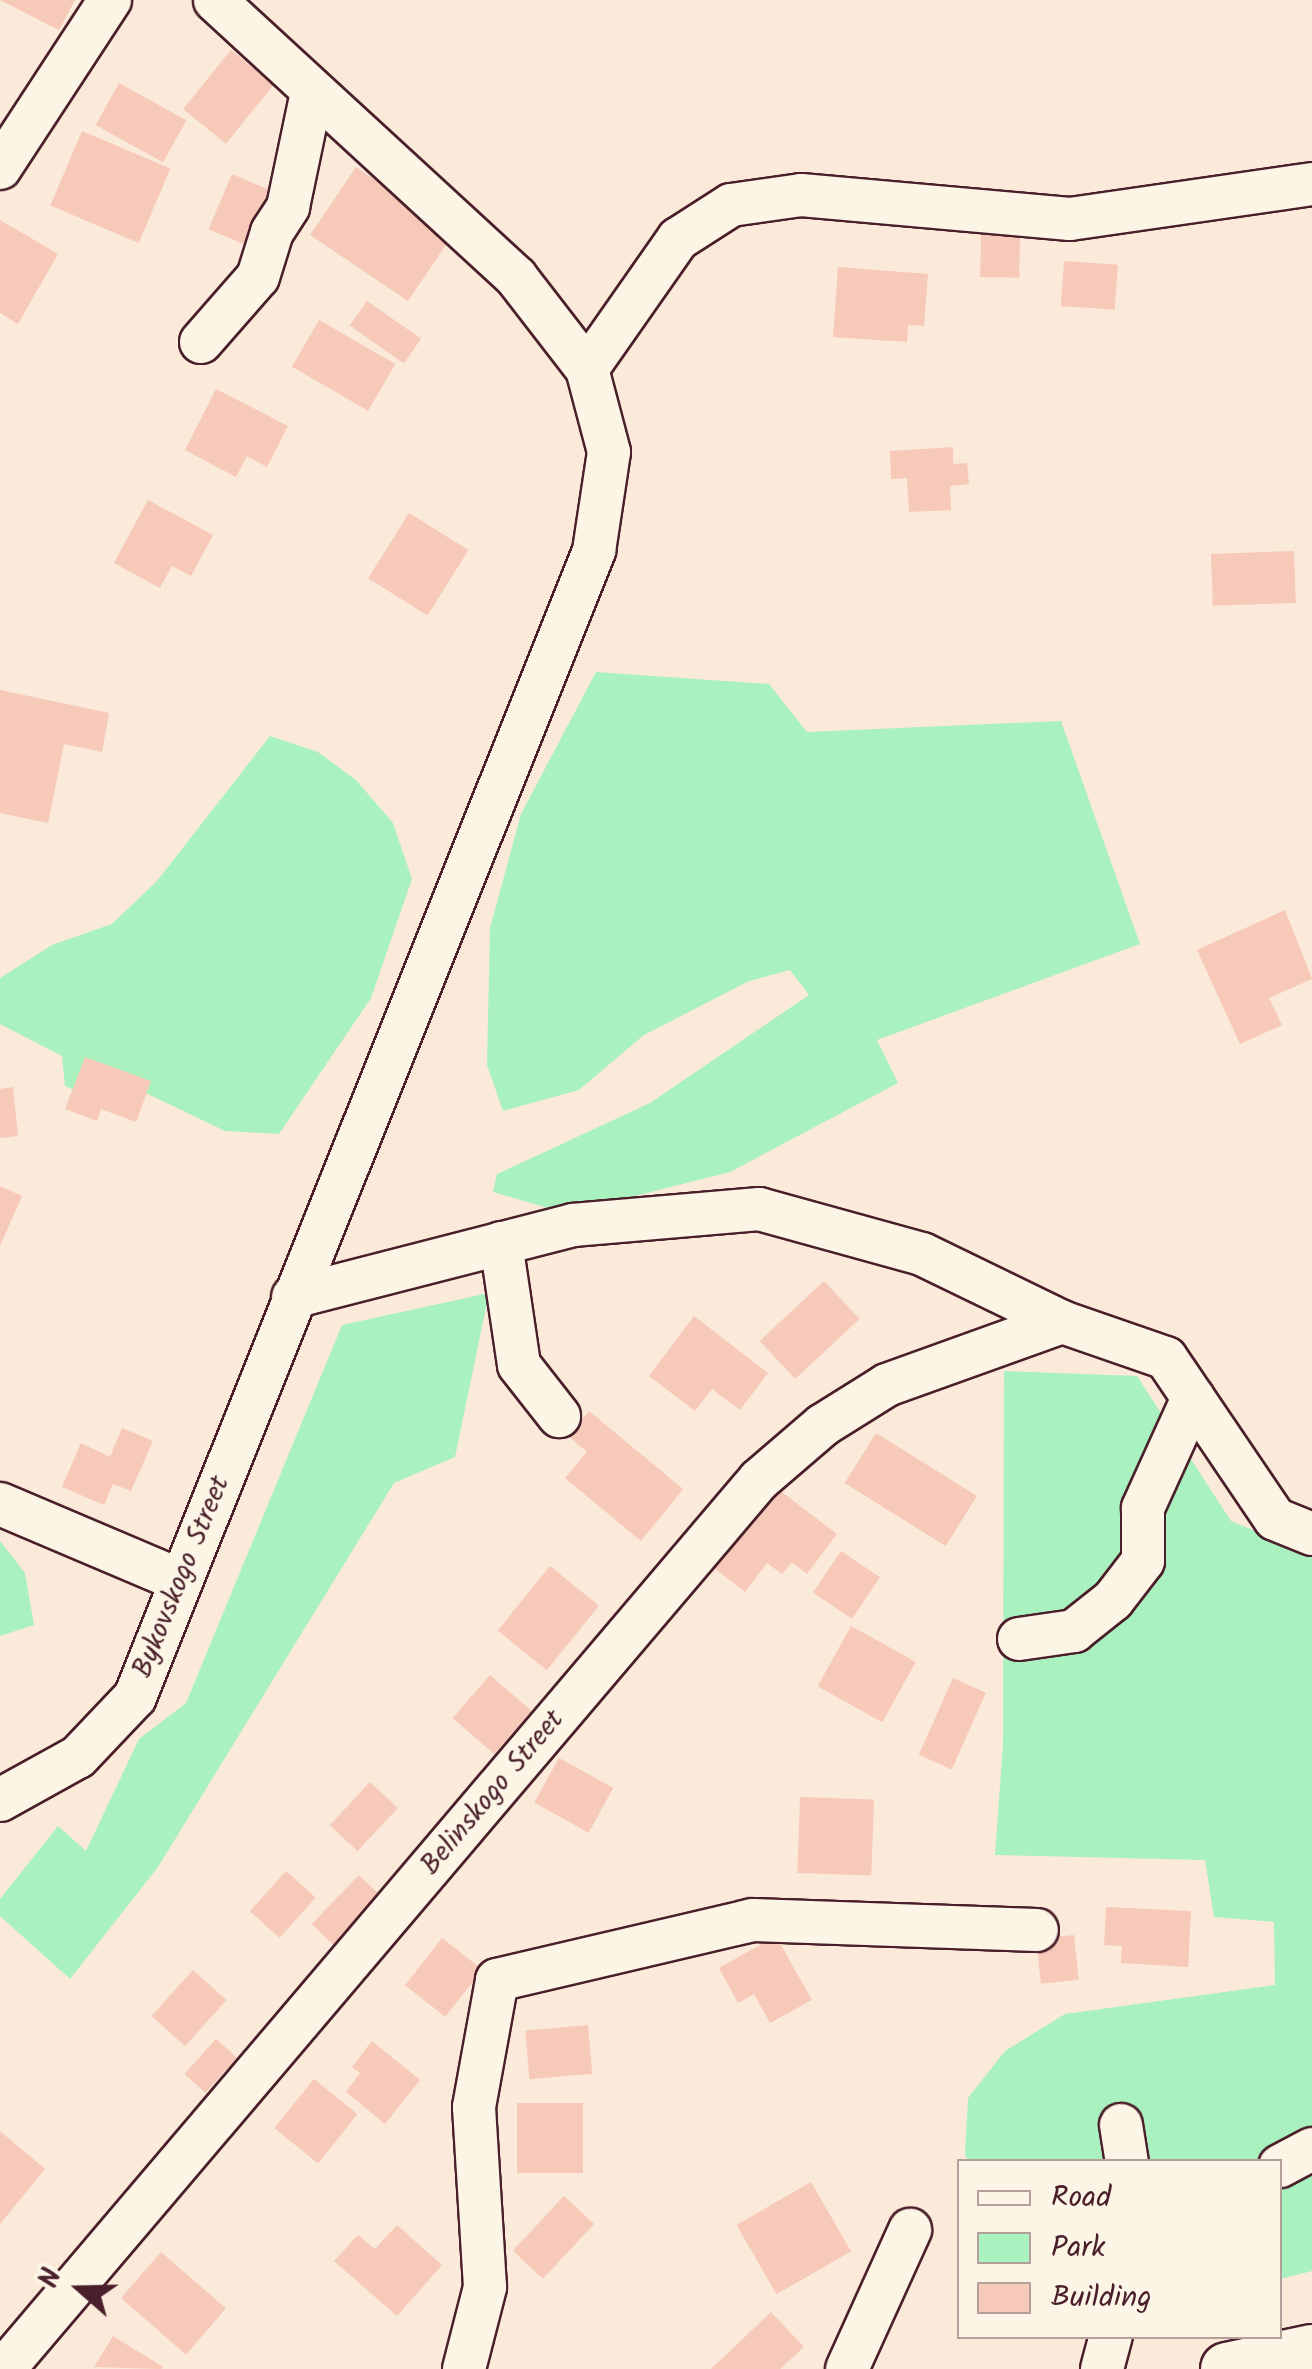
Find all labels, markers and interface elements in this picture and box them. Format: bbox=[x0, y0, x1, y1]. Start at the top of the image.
street label: Bykovskogo Street bbox=[126, 1471, 238, 1683]
street label: Belinskogo Street bbox=[414, 1704, 572, 1882]
legend bbox=[957, 2159, 1282, 2339]
text: Road bbox=[1051, 2174, 1111, 2222]
text: Park bbox=[1051, 2224, 1105, 2272]
north arrow bbox=[30, 2239, 130, 2339]
text: N bbox=[27, 2263, 76, 2295]
text: Building bbox=[1051, 2274, 1151, 2322]

